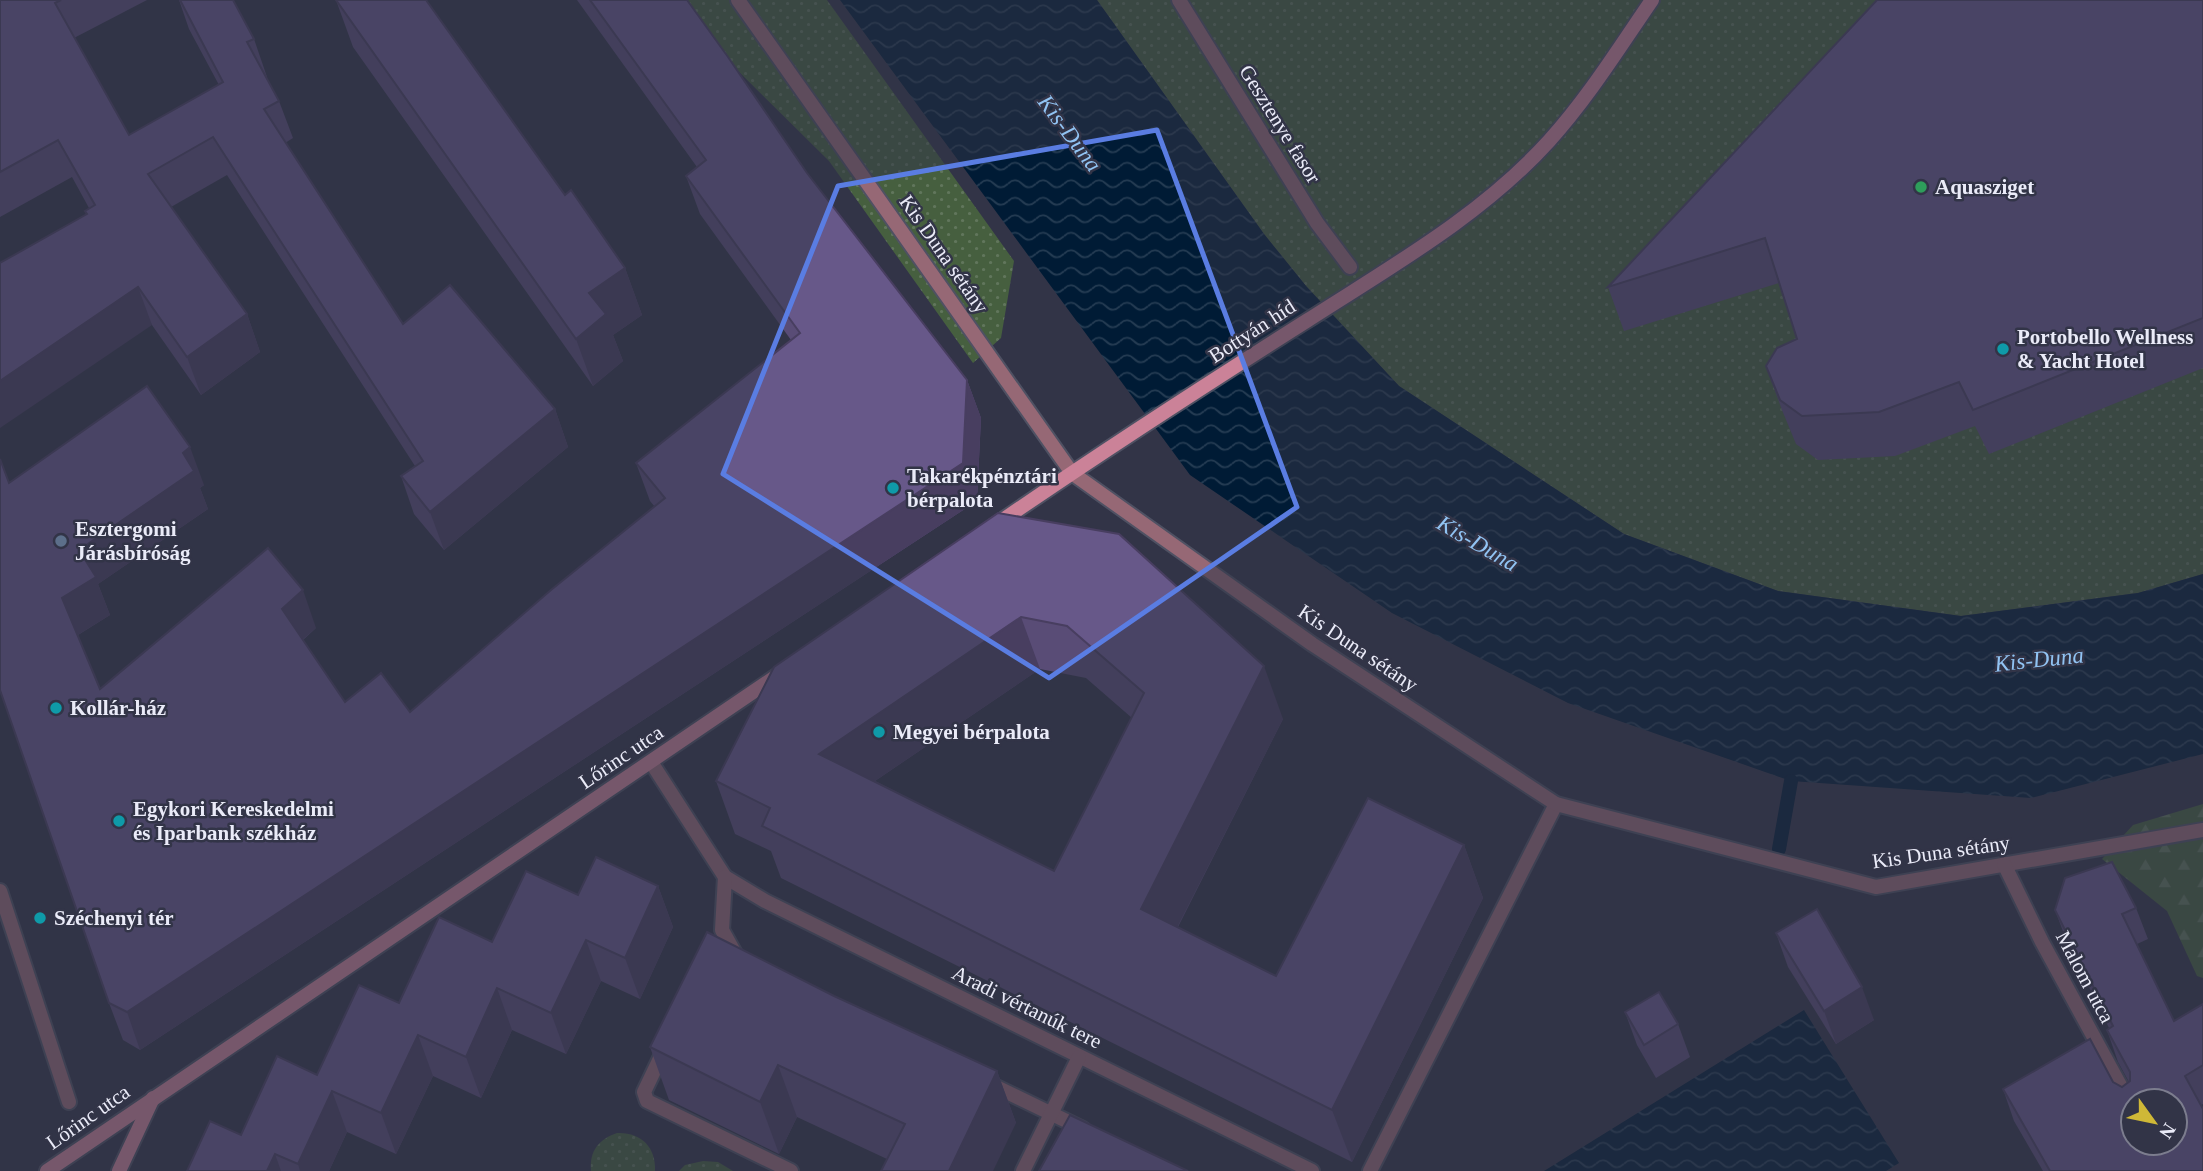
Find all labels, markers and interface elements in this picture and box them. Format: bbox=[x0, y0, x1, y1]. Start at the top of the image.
street label: Gesztenye fasor bbox=[1234, 61, 1326, 187]
water label: Kis-Duna bbox=[1032, 89, 1107, 177]
place label: Aquasziget bbox=[1935, 175, 2034, 199]
marker: Aquasziget bbox=[1913, 179, 1929, 195]
street label: Kis Duna sétány bbox=[894, 190, 994, 318]
street label: Bottyán híd bbox=[1204, 294, 1300, 368]
place label: Portobello Wellness & Yacht Hotel bbox=[2017, 325, 2193, 373]
marker: Portobello Wellness & Yacht Hotel bbox=[1995, 341, 2011, 357]
place label: Takarékpénztári bérpalota bbox=[907, 464, 1057, 512]
marker: Takarékpénztári bérpalota bbox=[885, 480, 901, 496]
water label: Kis-Duna bbox=[1432, 510, 1523, 577]
place label: Esztergomi Járásbíróság bbox=[75, 517, 191, 565]
marker: Esztergomi Járásbíróság bbox=[53, 533, 69, 549]
street label: Kis Duna sétány bbox=[1294, 599, 1423, 697]
water label: Kis-Duna bbox=[1992, 642, 2085, 677]
place label: Kollár-ház bbox=[70, 696, 166, 720]
marker: Kollár-ház bbox=[48, 700, 64, 716]
street label: Lőrinc utca bbox=[574, 720, 668, 794]
place label: Megyei bérpalota bbox=[893, 720, 1050, 744]
marker: Megyei bérpalota bbox=[871, 724, 887, 740]
place label: Egykori Kereskedelmi és Iparbank székház bbox=[133, 797, 334, 845]
marker: Egykori Kereskedelmi és Iparbank székház bbox=[111, 813, 127, 829]
street label: Kis Duna sétány bbox=[1871, 830, 2012, 874]
place label: Széchenyi tér bbox=[54, 906, 174, 930]
marker: Széchenyi tér bbox=[32, 910, 48, 926]
street label: Malom utca bbox=[2051, 927, 2120, 1028]
street label: Aradi vértanúk tere bbox=[948, 960, 1106, 1054]
street label: Lőrinc utca bbox=[42, 1079, 135, 1154]
north arrow bbox=[2119, 1087, 2189, 1157]
text: N bbox=[2155, 1120, 2180, 1143]

